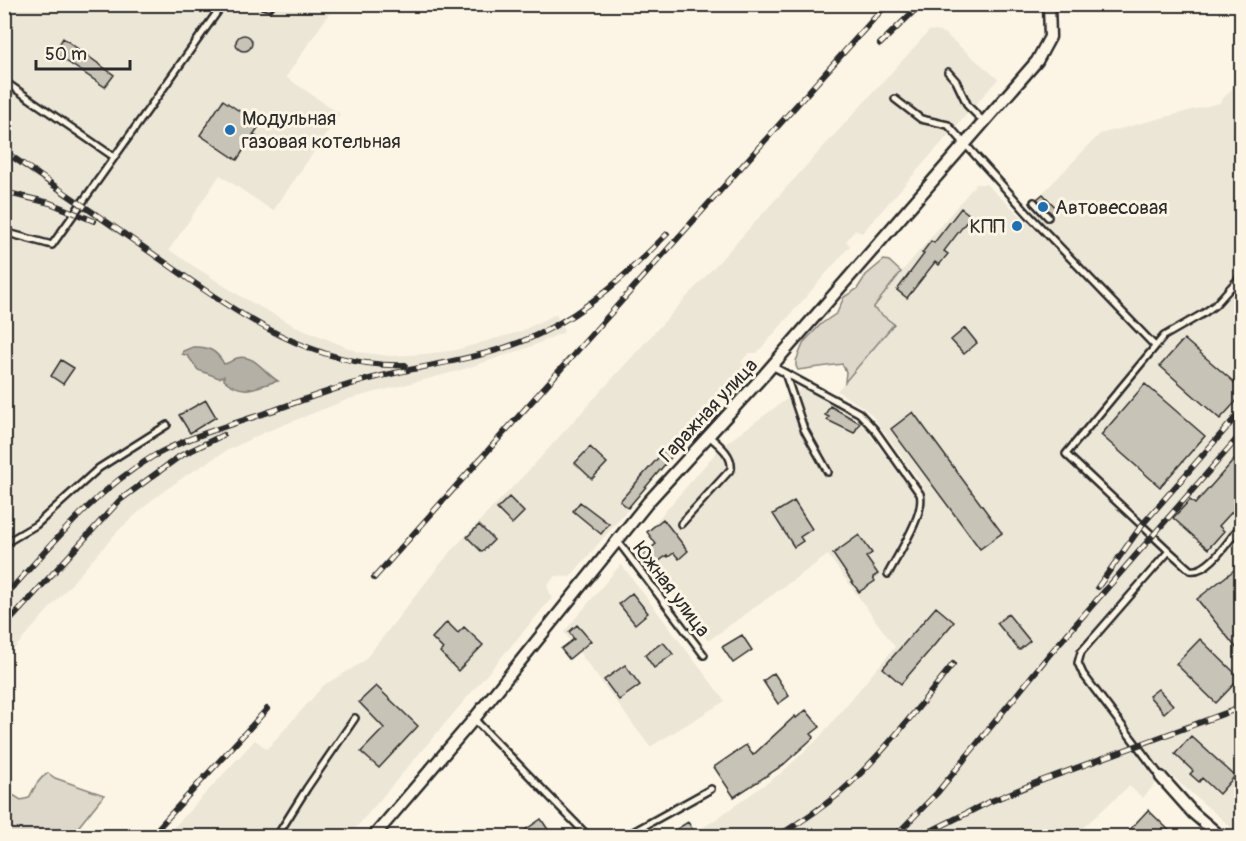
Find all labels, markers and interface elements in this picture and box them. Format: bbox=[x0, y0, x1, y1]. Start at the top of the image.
scale bar bbox=[36, 33, 130, 71]
text: 50 m bbox=[45, 43, 87, 66]
place label: Модульная газовая котельная bbox=[242, 106, 401, 154]
marker: Модульная газовая котельная bbox=[223, 123, 237, 137]
place label: Автовесовая bbox=[1055, 195, 1168, 220]
marker: Автовесовая bbox=[1036, 200, 1050, 214]
place label: КПП bbox=[970, 214, 1005, 239]
marker: КПП bbox=[1010, 219, 1024, 233]
street label: Гаражная улица bbox=[654, 353, 763, 468]
street label: Южная улица bbox=[628, 537, 716, 642]

